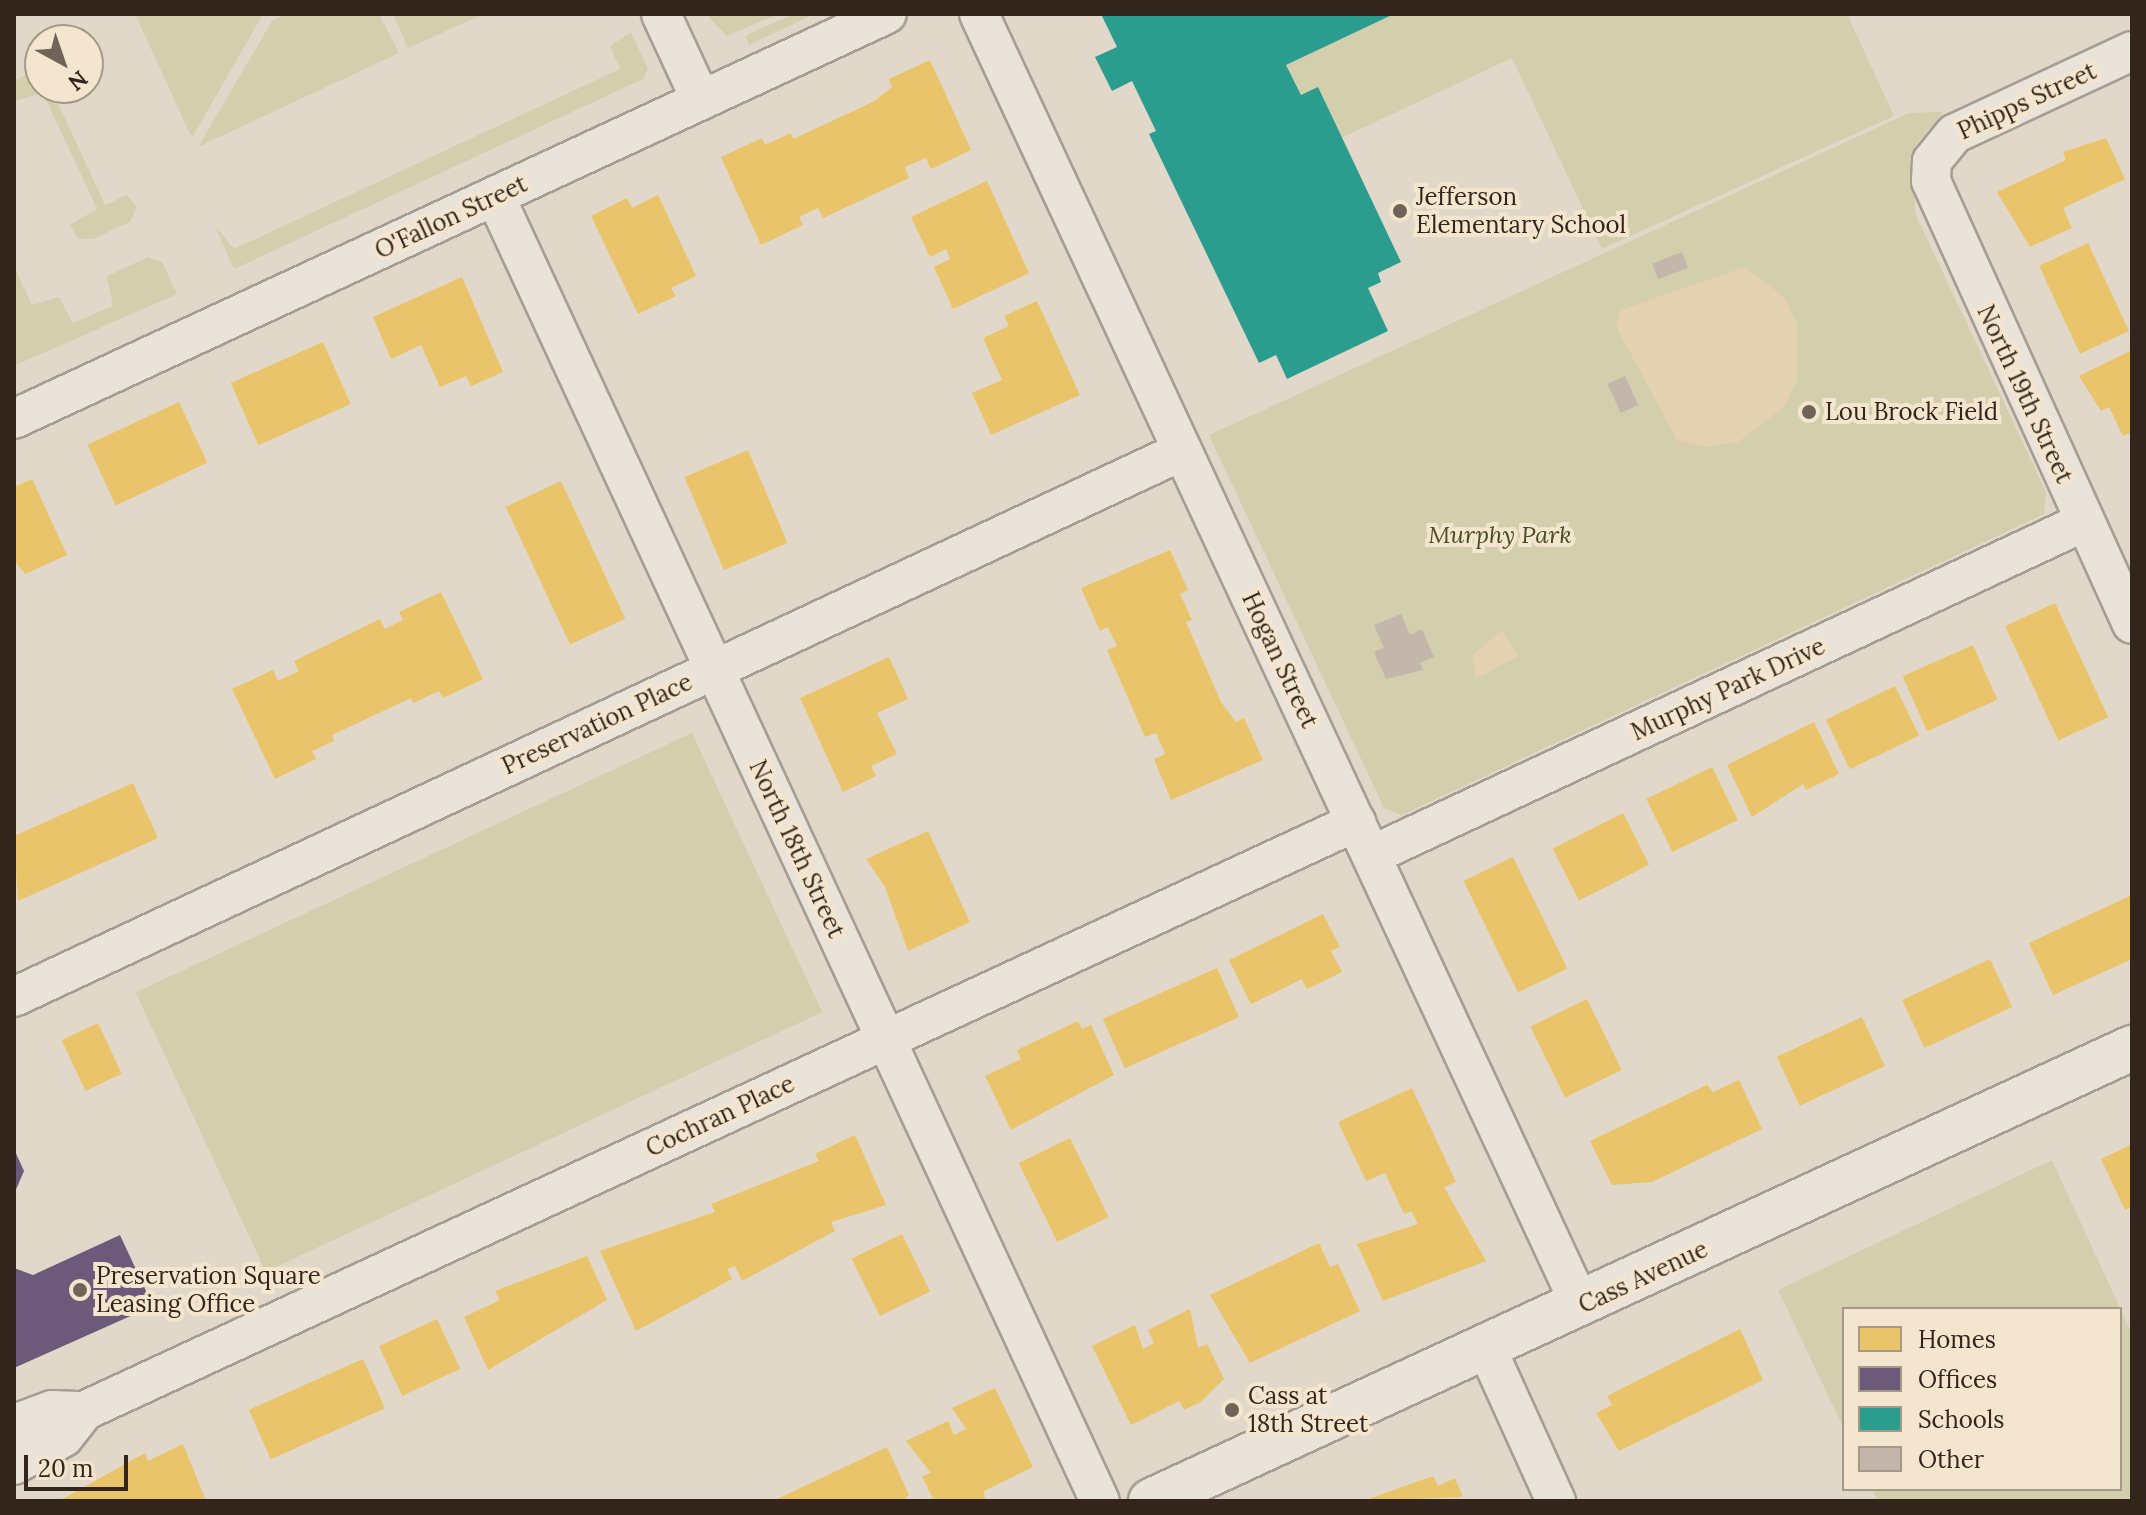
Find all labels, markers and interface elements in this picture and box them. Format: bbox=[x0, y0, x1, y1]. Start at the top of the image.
north arrow bbox=[24, 24, 104, 104]
street label: Phipps Street bbox=[1953, 56, 2101, 146]
text: N bbox=[63, 65, 94, 97]
street label: O'Fallon Street bbox=[370, 169, 532, 265]
place label: Jefferson Elementary School bbox=[1416, 183, 1626, 239]
marker: Jefferson Elementary School bbox=[1391, 202, 1409, 220]
street label: North 19th Street bbox=[1971, 300, 2079, 488]
place label: Lou Brock Field bbox=[1825, 398, 1998, 426]
marker: Lou Brock Field bbox=[1800, 403, 1818, 421]
park label: Murphy Park bbox=[1428, 521, 1572, 549]
street label: Hogan Street bbox=[1236, 587, 1324, 733]
street label: Murphy Park Drive bbox=[1627, 631, 1829, 747]
street label: Preservation Place bbox=[497, 667, 697, 781]
street label: North 18th Street bbox=[743, 756, 851, 942]
street label: Cochran Place bbox=[641, 1069, 799, 1163]
street label: Cass Avenue bbox=[1574, 1235, 1712, 1319]
place label: Preservation Square Leasing Office bbox=[96, 1262, 321, 1318]
marker: Preservation Square Leasing Office bbox=[71, 1281, 89, 1299]
legend bbox=[1842, 1307, 2122, 1491]
text: Homes bbox=[1918, 1324, 1996, 1355]
text: Offices bbox=[1918, 1364, 1997, 1395]
place label: Cass at 18th Street bbox=[1248, 1382, 1368, 1438]
marker: Cass at 18th Street bbox=[1223, 1401, 1241, 1419]
text: Schools bbox=[1918, 1404, 2004, 1435]
scale bar bbox=[28, 1439, 132, 1489]
text: Other bbox=[1918, 1444, 1984, 1475]
text: 20 m bbox=[38, 1453, 94, 1484]

